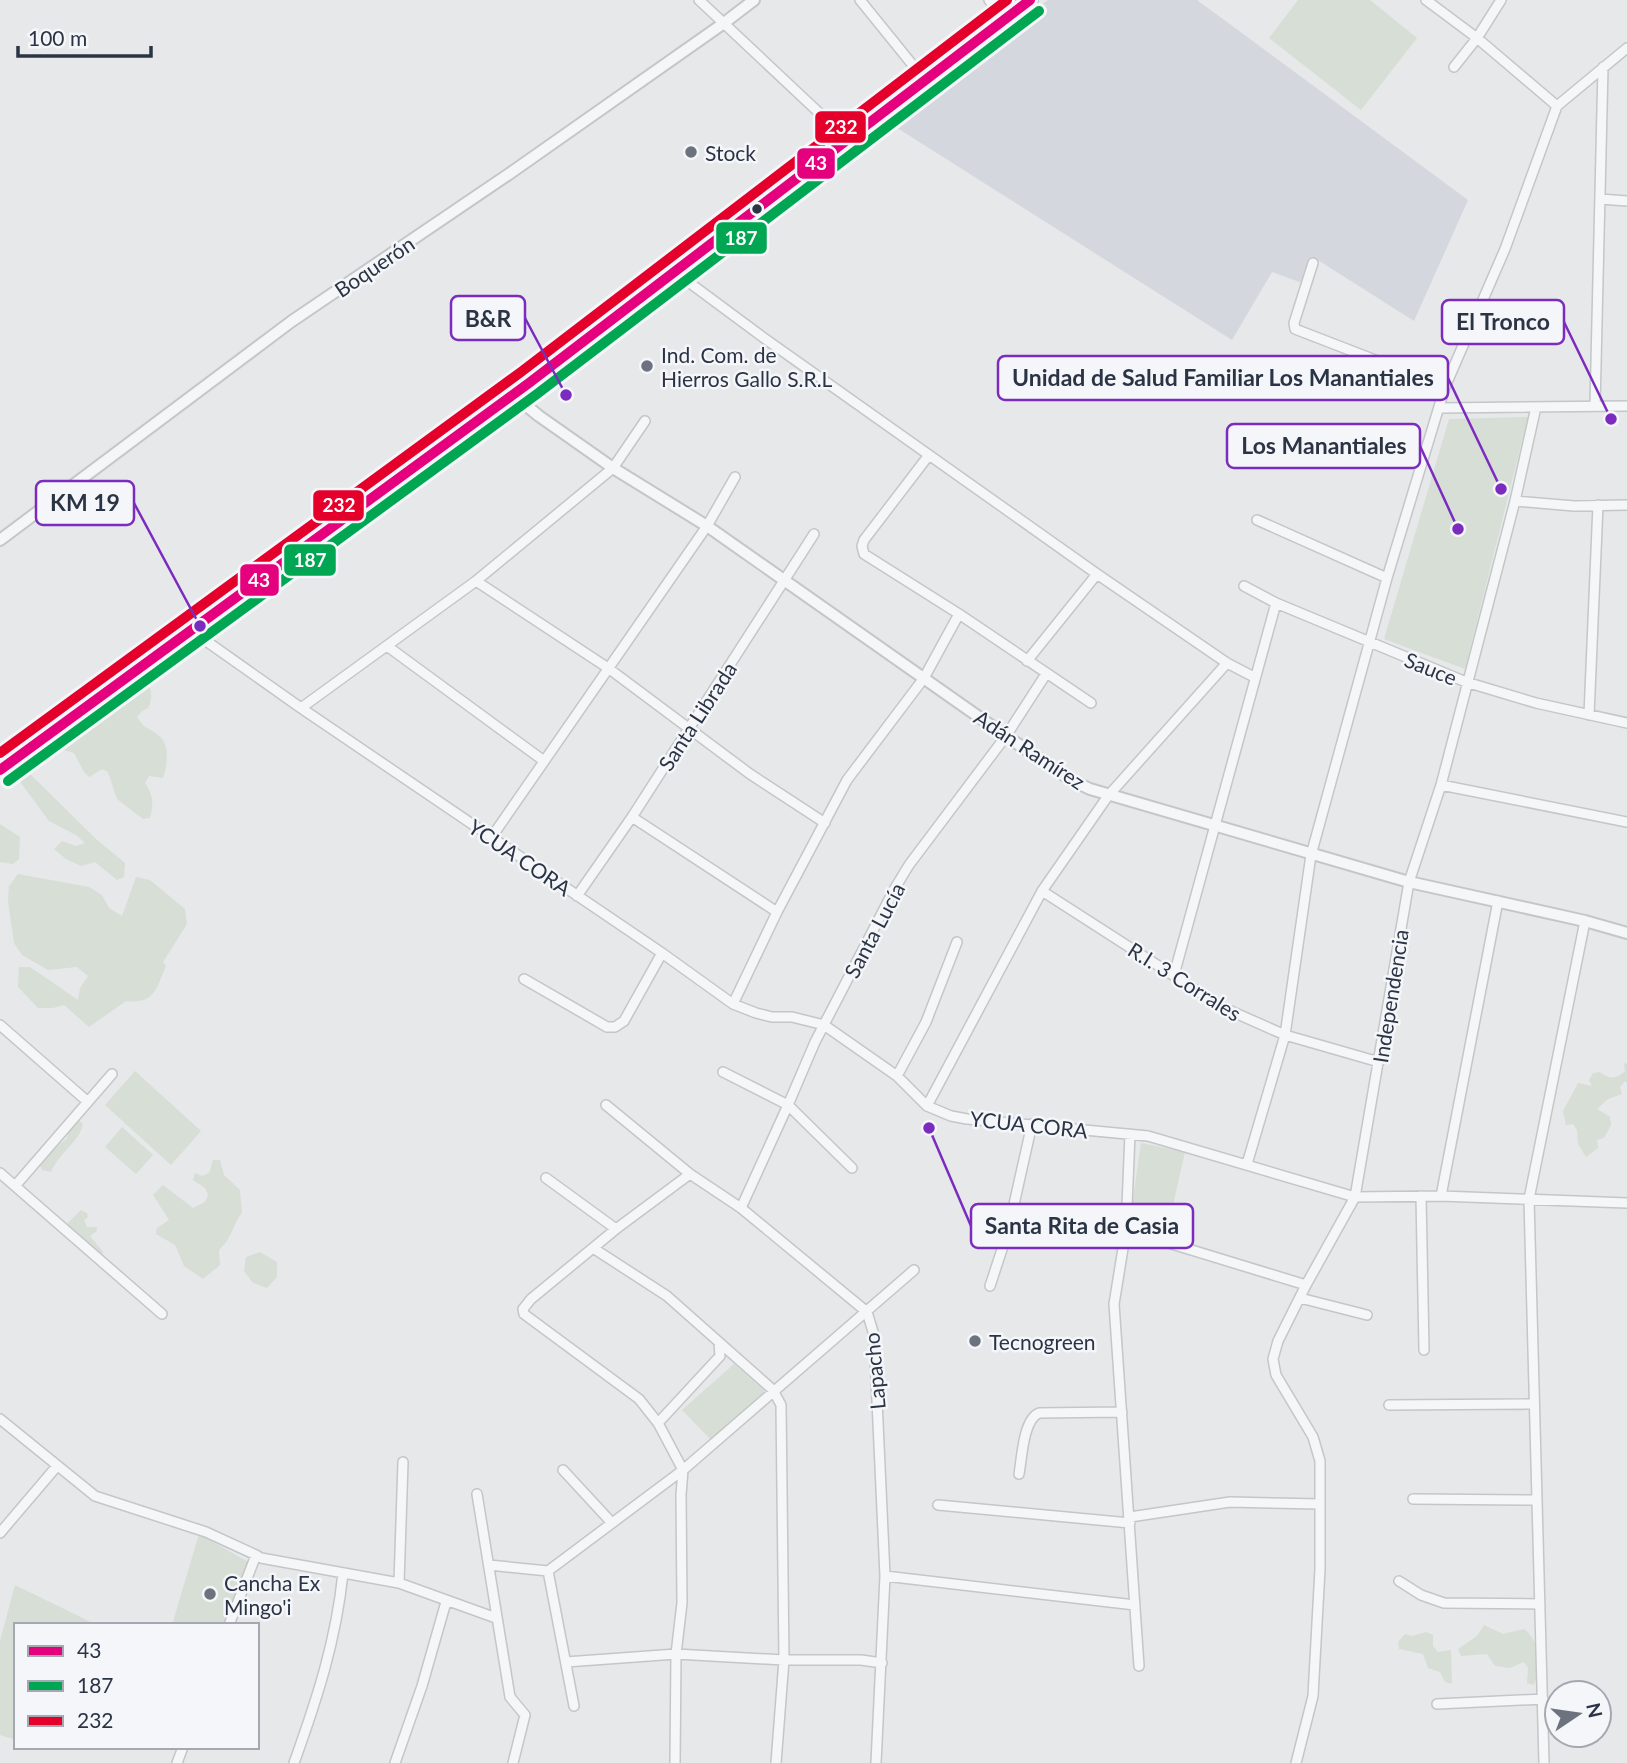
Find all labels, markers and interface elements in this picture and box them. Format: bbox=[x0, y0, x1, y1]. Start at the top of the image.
scale bar bbox=[18, 14, 150, 58]
text: 100 m bbox=[28, 25, 87, 50]
line badge: 232 bbox=[814, 110, 867, 144]
text: 232 bbox=[824, 115, 858, 138]
place label: Stock bbox=[705, 140, 756, 165]
marker: Stock bbox=[683, 144, 699, 160]
line badge: 43 bbox=[796, 147, 836, 180]
text: 43 bbox=[805, 151, 827, 174]
unlabelled marker bbox=[750, 202, 764, 216]
line badge: 187 bbox=[715, 221, 768, 255]
text: 187 bbox=[724, 226, 758, 249]
street label: Boquerón bbox=[329, 230, 419, 302]
callout: B&R bbox=[451, 296, 525, 340]
callout: El Tronco bbox=[1442, 300, 1564, 344]
text: B&R bbox=[465, 304, 511, 332]
text: El Tronco bbox=[1456, 307, 1550, 335]
place label: Ind. Com. de Hierros Gallo S.R.L bbox=[661, 342, 833, 391]
callout: Unidad de Salud Familiar Los Manantiales bbox=[998, 356, 1448, 400]
marker: Ind. Com. de Hierros Gallo S.R.L bbox=[639, 358, 655, 374]
text: Unidad de Salud Familiar Los Manantiales bbox=[1012, 363, 1434, 391]
callout: Los Manantiales bbox=[1227, 424, 1420, 468]
text: Los Manantiales bbox=[1241, 431, 1407, 459]
callout: KM 19 bbox=[36, 481, 134, 525]
text: KM 19 bbox=[50, 488, 120, 516]
line badge: 232 bbox=[312, 489, 365, 522]
text: 232 bbox=[322, 493, 356, 516]
line badge: 187 bbox=[283, 543, 337, 577]
text: 187 bbox=[293, 548, 327, 571]
line badge: 43 bbox=[239, 563, 280, 597]
text: 43 bbox=[248, 568, 270, 591]
street label: Sauce bbox=[1401, 646, 1461, 690]
street label: Santa Librada bbox=[653, 657, 741, 775]
street label: Adán Ramírez bbox=[970, 704, 1090, 794]
street label: YCUA CORA bbox=[464, 814, 577, 901]
street label: Santa Lucía bbox=[839, 878, 909, 982]
street label: Independencia bbox=[1367, 927, 1413, 1065]
street label: R.I. 3 Corrales bbox=[1124, 936, 1246, 1026]
street label: YCUA CORA bbox=[969, 1105, 1090, 1143]
callout: Santa Rita de Casia bbox=[971, 1204, 1193, 1248]
text: Santa Rita de Casia bbox=[985, 1211, 1179, 1239]
place label: Tecnogreen bbox=[989, 1329, 1096, 1354]
street label: Lapacho bbox=[858, 1331, 890, 1410]
marker: Tecnogreen bbox=[967, 1333, 983, 1349]
place label: Cancha Ex Mingo'i bbox=[224, 1570, 321, 1619]
marker: Cancha Ex Mingo'i bbox=[202, 1586, 218, 1602]
legend bbox=[14, 1623, 259, 1749]
text: 43 bbox=[77, 1637, 101, 1662]
text: 187 bbox=[77, 1672, 114, 1697]
north arrow bbox=[1543, 1679, 1613, 1749]
text: N bbox=[1582, 1700, 1608, 1720]
text: 232 bbox=[77, 1707, 114, 1732]

